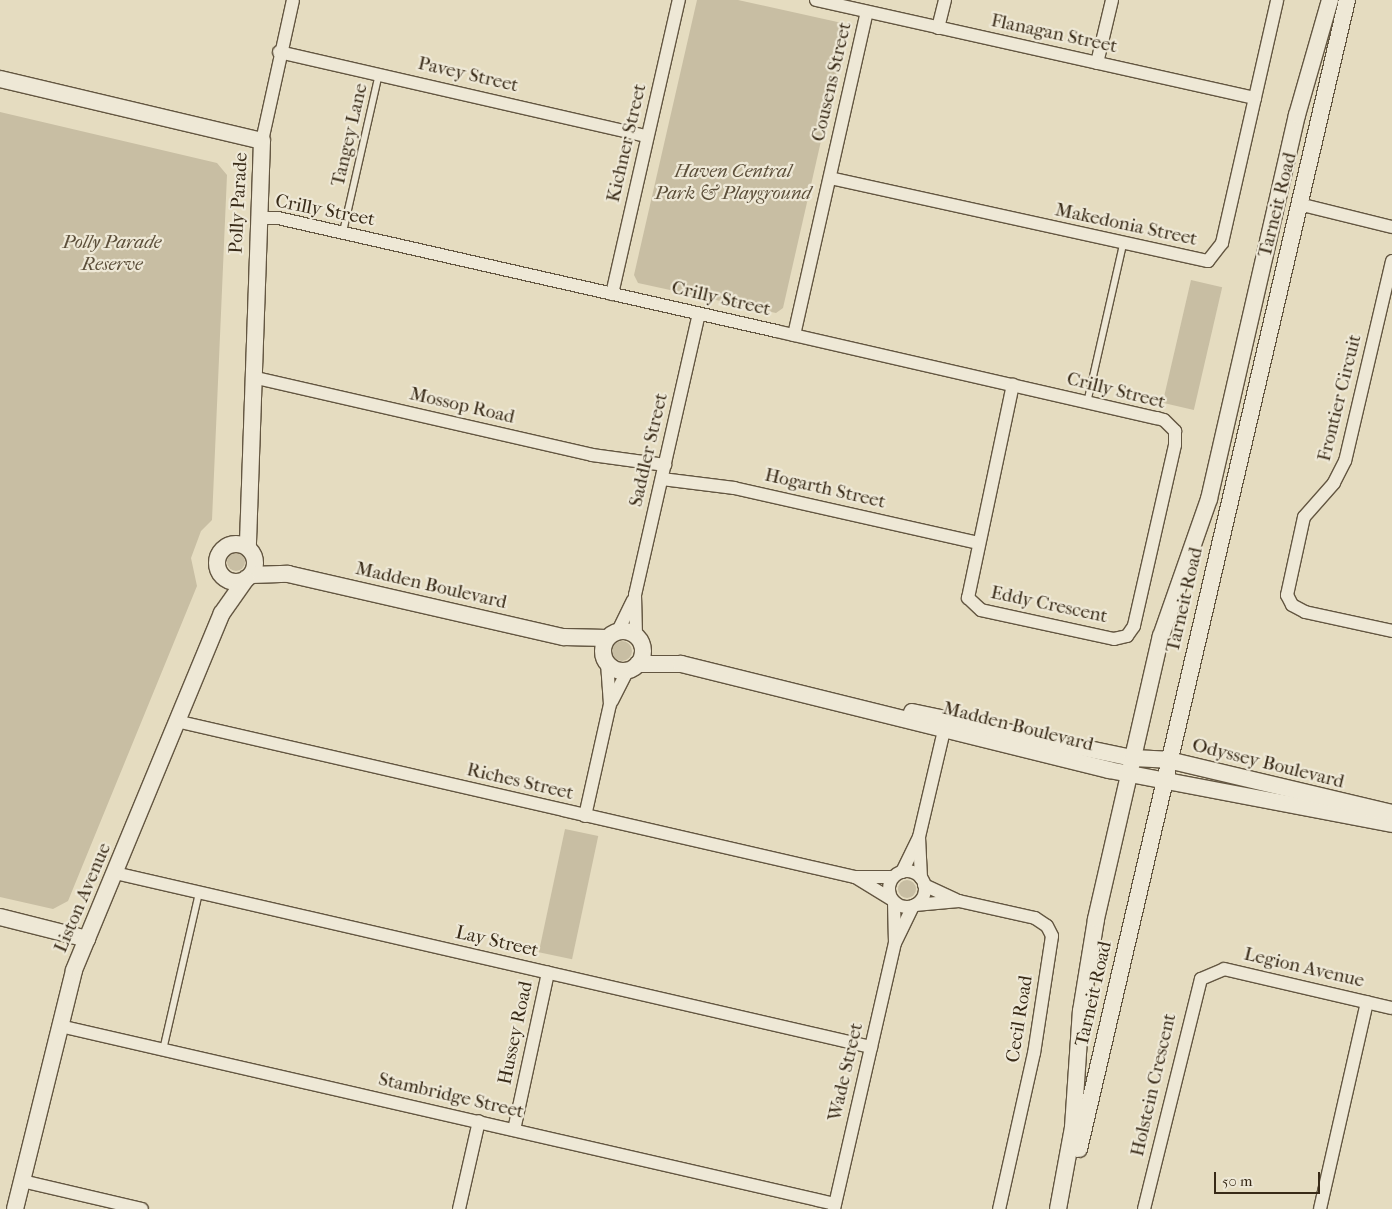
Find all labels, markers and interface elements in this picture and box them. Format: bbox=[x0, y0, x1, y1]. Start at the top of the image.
street label: Flanagan Street bbox=[989, 10, 1119, 58]
street label: Cousens Street bbox=[807, 20, 857, 144]
street label: Pavey Street bbox=[416, 52, 520, 98]
street label: Tangey Lane bbox=[327, 81, 373, 189]
street label: Kichner Street bbox=[602, 82, 652, 204]
street label: Tarneit Road bbox=[1254, 150, 1302, 260]
street label: Polly Parade bbox=[225, 152, 253, 254]
park label: Haven Central Park & Playground bbox=[655, 161, 811, 205]
street label: Crilly Street bbox=[273, 190, 377, 232]
street label: Makedonia Street bbox=[1053, 199, 1199, 251]
park label: Polly Parade Reserve bbox=[63, 232, 161, 276]
street label: Crilly Street bbox=[669, 277, 773, 321]
street label: Frontier Circuit bbox=[1313, 332, 1367, 464]
street label: Crilly Street bbox=[1064, 368, 1168, 414]
street label: Mossop Road bbox=[407, 383, 517, 429]
street label: Saddler Street bbox=[625, 391, 673, 509]
street label: Hogarth Street bbox=[762, 464, 888, 514]
street label: Tarneit Road bbox=[1162, 545, 1208, 655]
street label: Madden Boulevard bbox=[353, 558, 509, 614]
street label: Eddy Crescent bbox=[989, 582, 1109, 628]
street label: Madden Boulevard bbox=[940, 697, 1096, 757]
street label: Odyssey Boulevard bbox=[1190, 734, 1346, 794]
street label: Riches Street bbox=[464, 759, 576, 805]
street label: Liston Avenue bbox=[50, 840, 116, 956]
street label: Lay Street bbox=[453, 921, 541, 963]
street label: Tarneit Road bbox=[1071, 939, 1117, 1049]
street label: Legion Avenue bbox=[1242, 943, 1366, 993]
street label: Cecil Road bbox=[1002, 974, 1038, 1064]
street label: Hussey Road bbox=[494, 979, 538, 1087]
street label: Holstein Crescent bbox=[1126, 1011, 1182, 1159]
street label: Wade Street bbox=[824, 1021, 868, 1123]
street label: Stambridge Street bbox=[376, 1068, 526, 1124]
scale bar bbox=[1217, 1162, 1323, 1194]
text: 50 m bbox=[1222, 1172, 1252, 1190]

